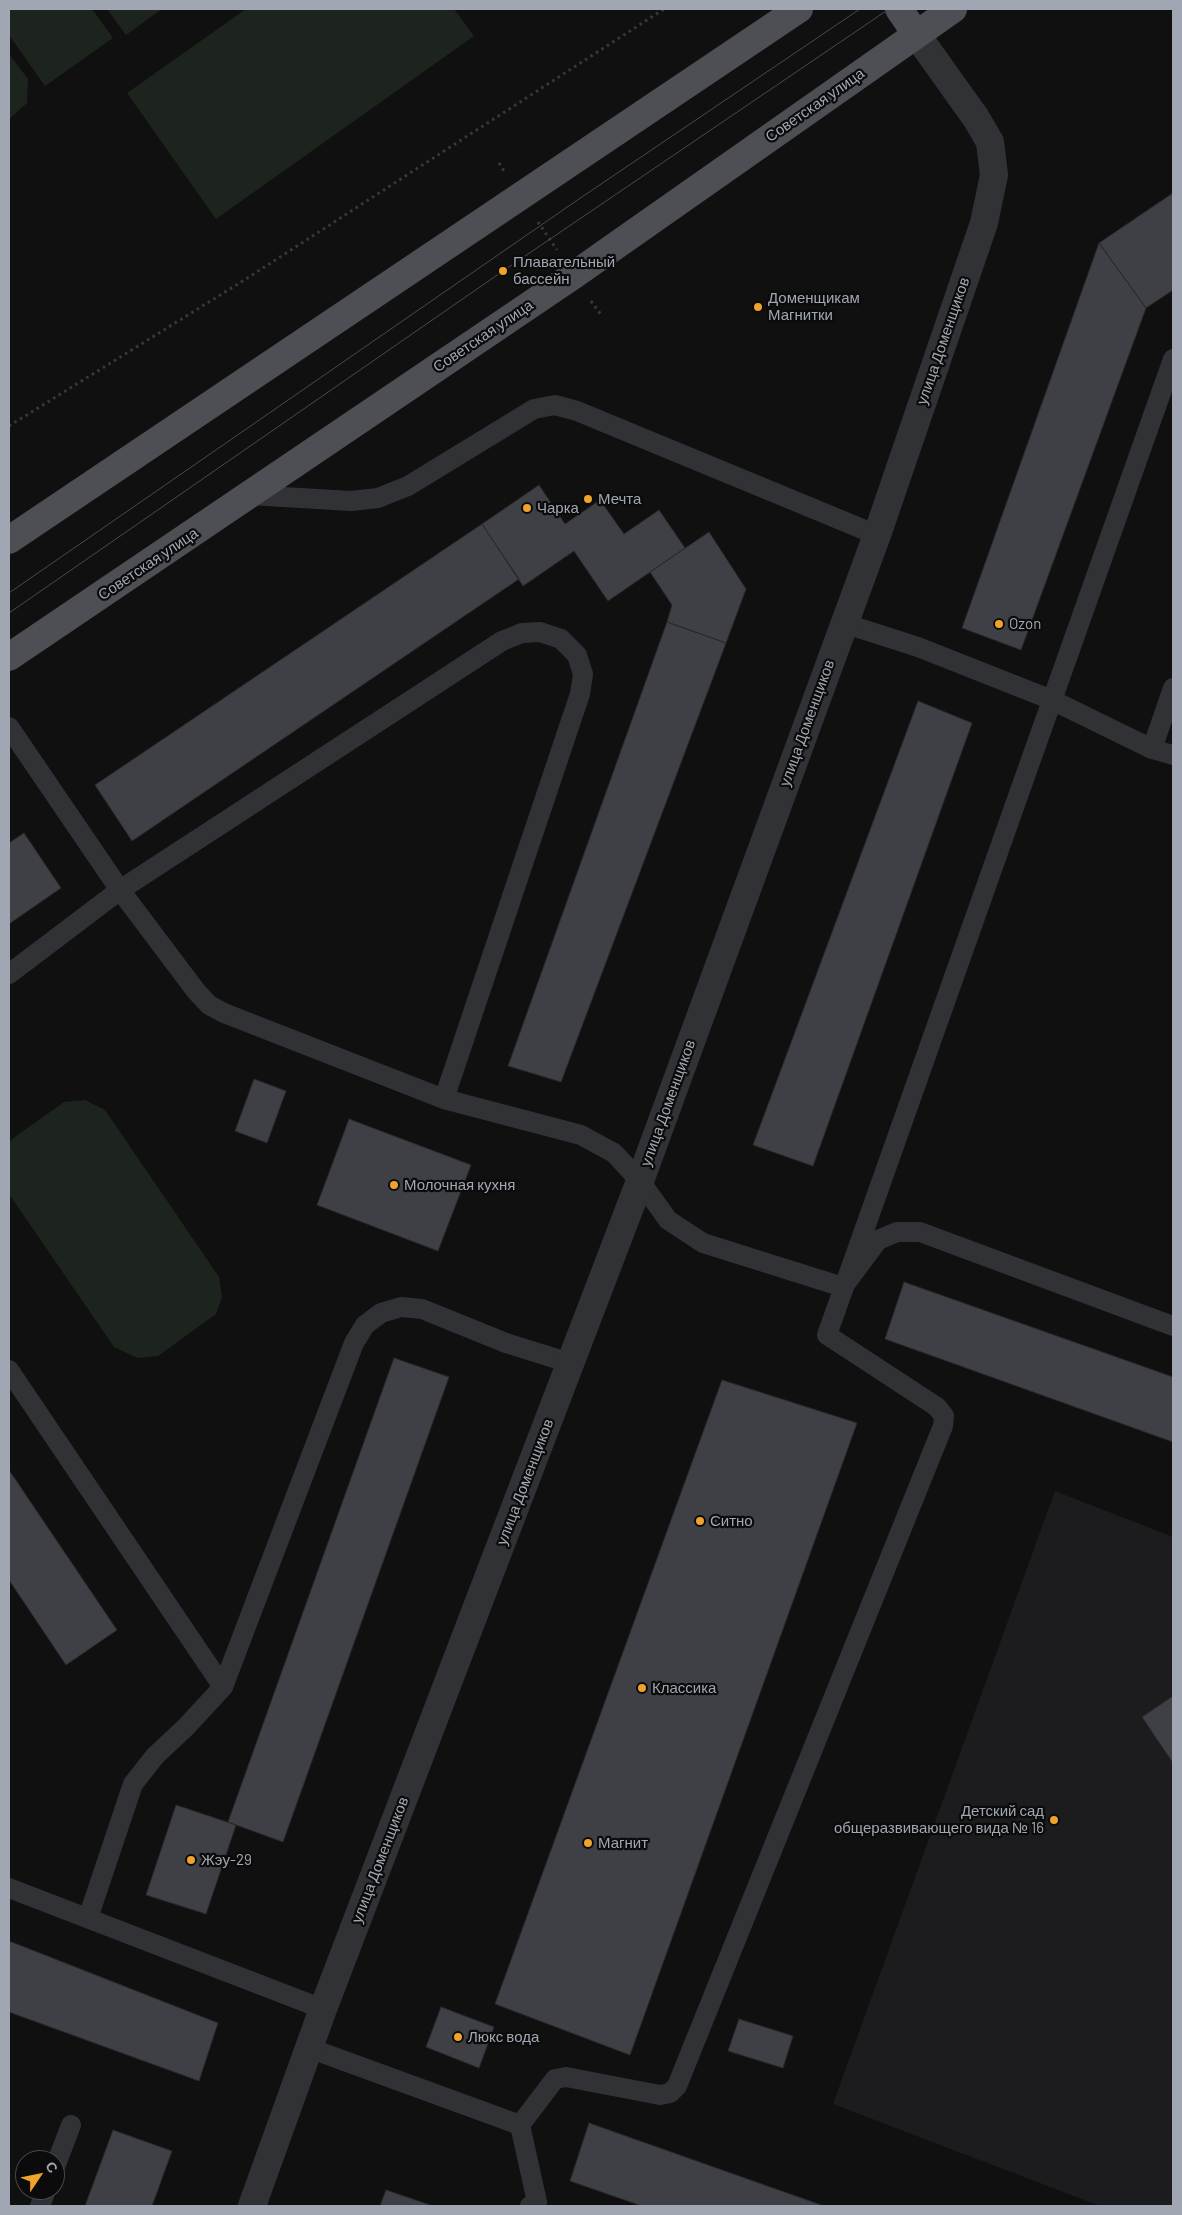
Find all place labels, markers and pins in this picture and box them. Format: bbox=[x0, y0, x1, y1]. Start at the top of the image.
place label: Плавательный бассейн bbox=[513, 253, 615, 288]
marker: Плавательный бассейн bbox=[497, 265, 509, 277]
place label: Доменщикам Магнитки bbox=[768, 289, 860, 324]
marker: Доменщикам Магнитки bbox=[752, 301, 764, 313]
place label: Мечта bbox=[598, 490, 641, 508]
marker: Мечта bbox=[582, 493, 594, 505]
place label: Чарка bbox=[537, 499, 579, 517]
marker: Чарка bbox=[521, 502, 533, 514]
place label: Ozon bbox=[1009, 615, 1041, 633]
marker: Ozon bbox=[993, 618, 1005, 630]
place label: Молочная кухня bbox=[404, 1176, 515, 1194]
marker: Молочная кухня bbox=[388, 1179, 400, 1191]
place label: Ситно bbox=[710, 1512, 753, 1530]
marker: Ситно bbox=[694, 1515, 706, 1527]
place label: Классика bbox=[652, 1679, 716, 1697]
marker: Классика bbox=[636, 1682, 648, 1694]
place label: Детский сад общеразвивающего вида № 16 bbox=[834, 1802, 1044, 1837]
marker: Детский сад общеразвивающего вида № 16 bbox=[1048, 1814, 1060, 1826]
place label: Магнит bbox=[598, 1834, 648, 1852]
marker: Магнит bbox=[582, 1837, 594, 1849]
place label: Жэу-29 bbox=[201, 1851, 252, 1869]
marker: Жэу-29 bbox=[185, 1854, 197, 1866]
place label: Люкс вода bbox=[468, 2028, 539, 2046]
marker: Люкс вода bbox=[452, 2031, 464, 2043]

